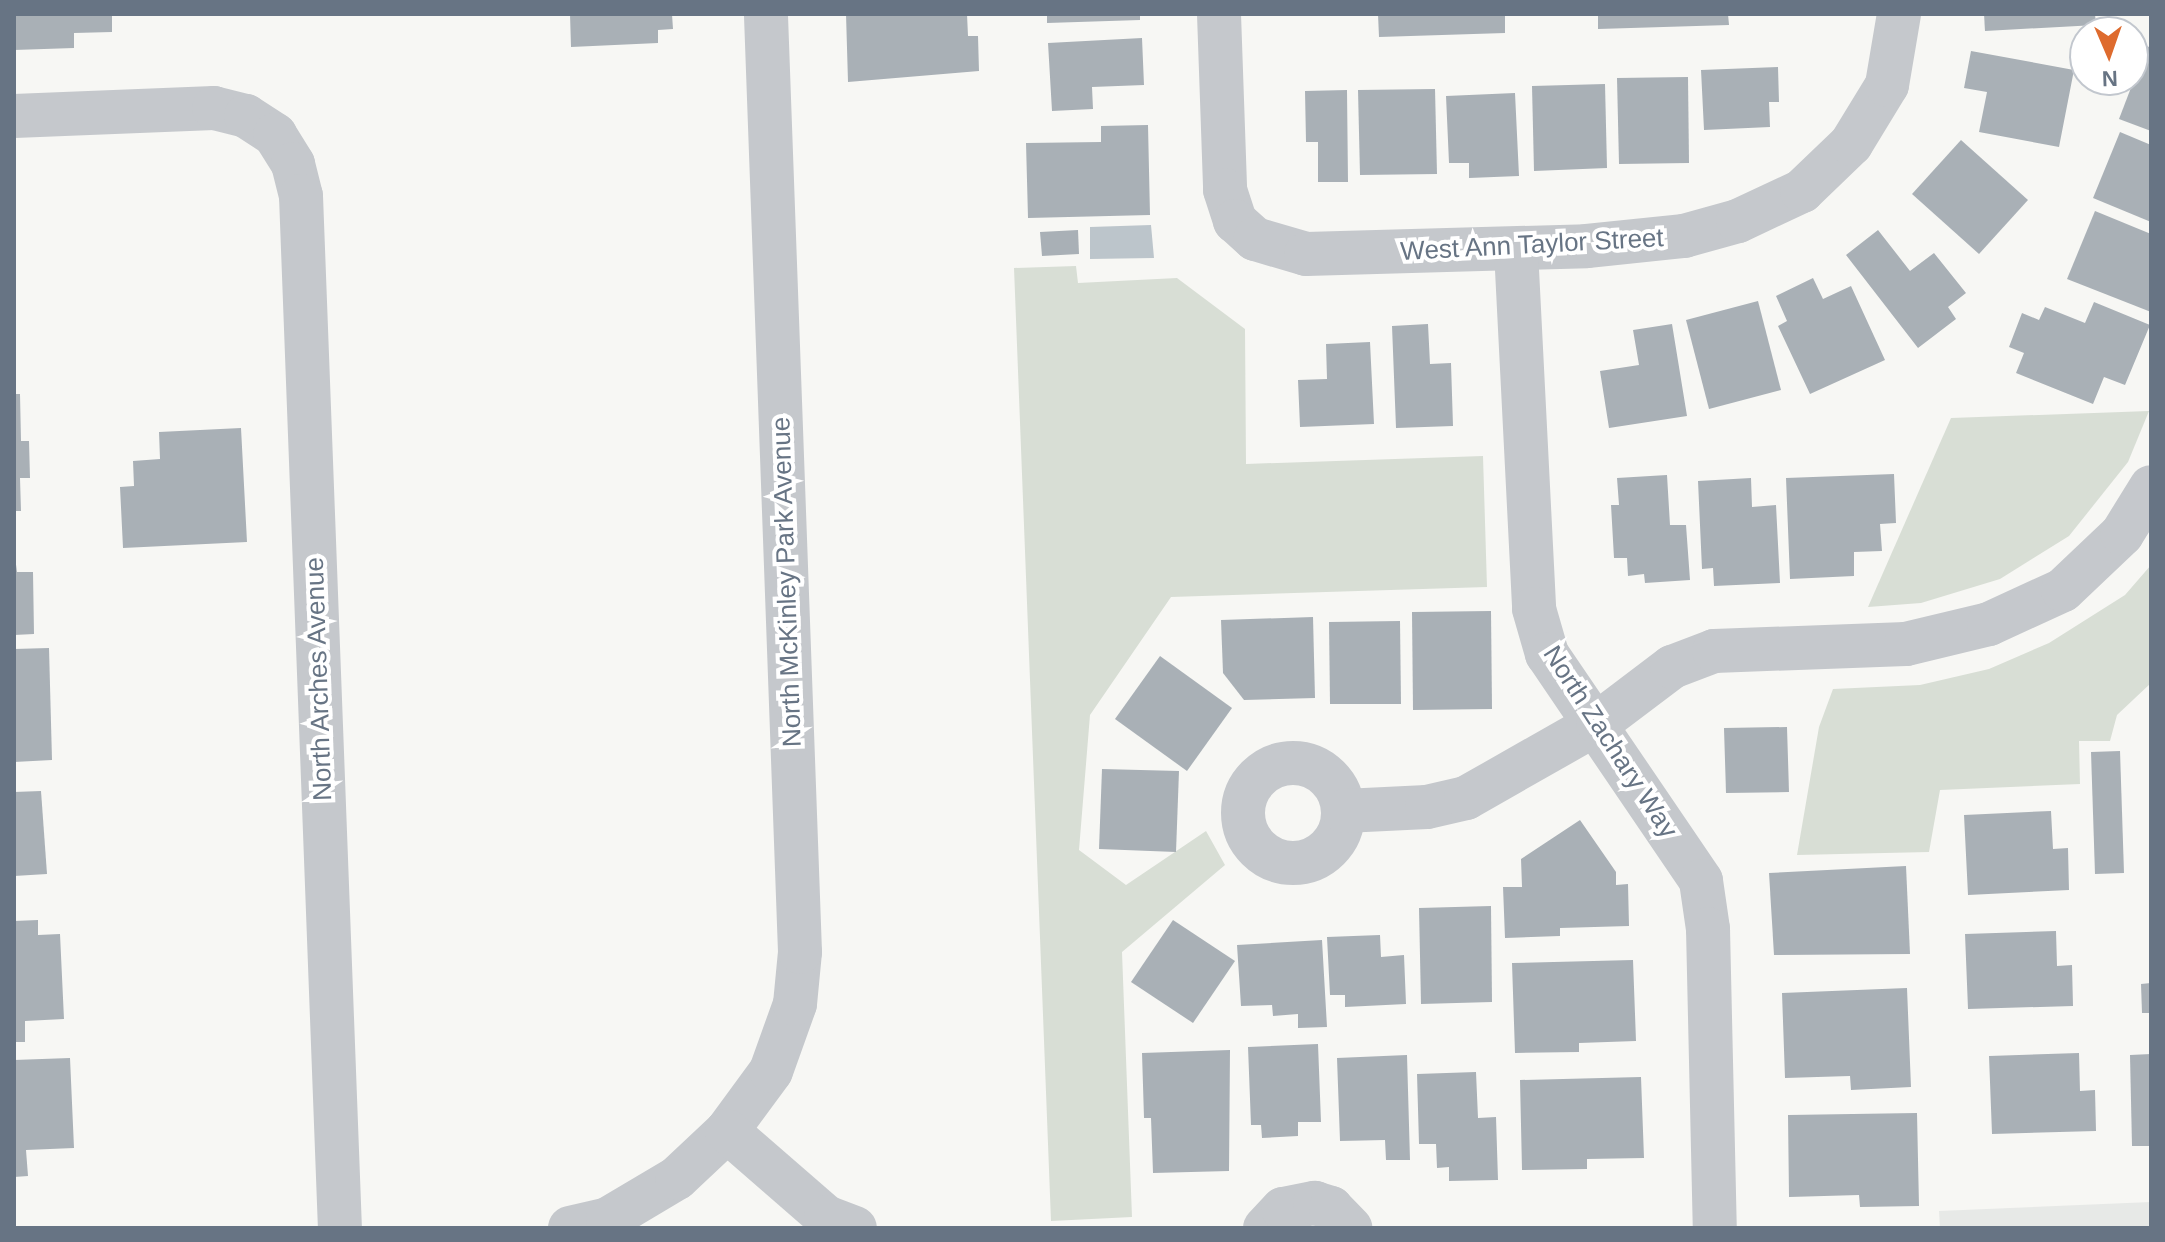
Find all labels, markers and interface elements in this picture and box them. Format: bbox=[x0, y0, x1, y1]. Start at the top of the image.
north arrow bbox=[2069, 16, 2149, 96]
text: N bbox=[2101, 66, 2118, 91]
street label: West Ann Taylor Street bbox=[1399, 222, 1665, 268]
street label: North McKinley Park Avenue bbox=[766, 416, 808, 748]
street label: North Arches Avenue bbox=[299, 555, 339, 803]
street label: North Zachary Way bbox=[1536, 640, 1684, 844]

